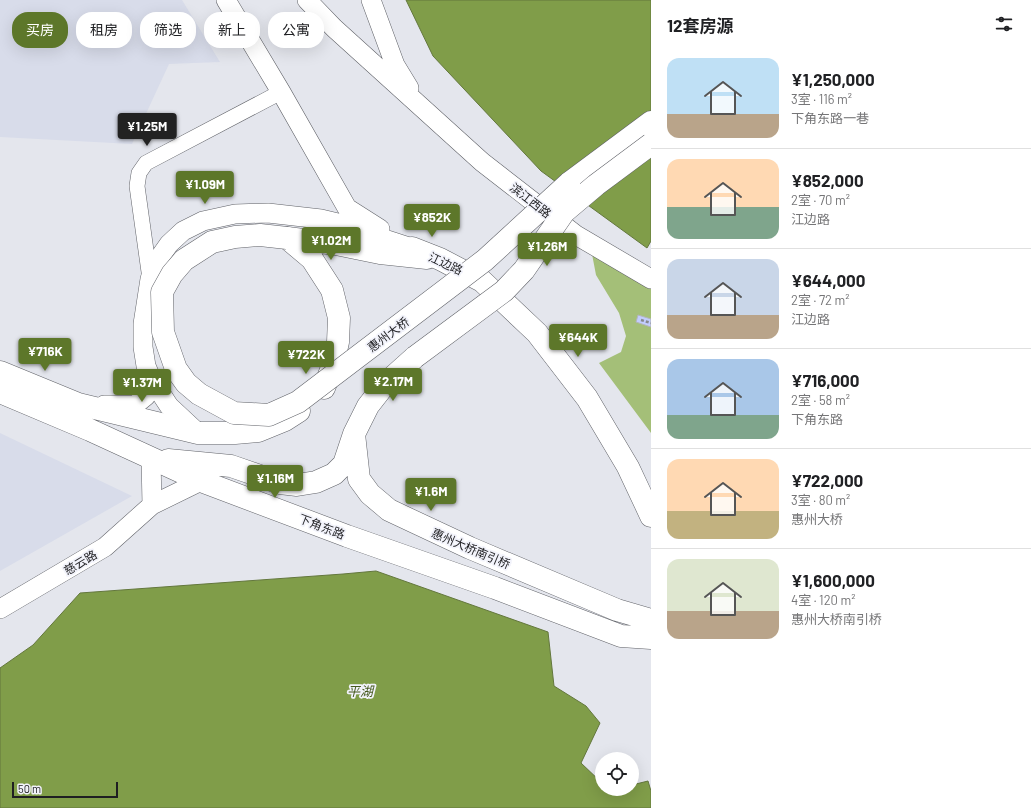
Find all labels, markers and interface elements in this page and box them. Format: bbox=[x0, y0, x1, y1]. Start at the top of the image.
chip: 买房 bbox=[12, 12, 68, 48]
chip: 租房 bbox=[76, 12, 132, 48]
chip: 筛选 bbox=[140, 12, 196, 48]
chip: 新上 bbox=[204, 12, 260, 48]
chip: 公寓 bbox=[268, 12, 324, 48]
icon: filters bbox=[993, 13, 1015, 35]
text: 12套房源 bbox=[667, 15, 734, 35]
text: ¥1,250,000 bbox=[791, 69, 875, 89]
icon: home bbox=[699, 74, 747, 122]
text: 3室 · 116 m² bbox=[791, 91, 852, 107]
text: 下角东路一巷 bbox=[791, 110, 869, 126]
pin: ¥1.25M bbox=[114, 113, 180, 147]
text: ¥1.25M bbox=[127, 118, 167, 134]
text: ¥852,000 bbox=[791, 170, 864, 190]
pin: ¥1.09M bbox=[172, 171, 238, 205]
icon: home bbox=[699, 175, 747, 223]
text: ¥1.09M bbox=[185, 176, 225, 192]
street label: 滨江西路 bbox=[508, 180, 554, 220]
text: 2室 · 70 m² bbox=[791, 192, 850, 208]
pin: ¥852K bbox=[404, 204, 460, 238]
text: ¥852K bbox=[413, 209, 451, 225]
text: 江边路 bbox=[791, 211, 830, 227]
pin: ¥1.02M bbox=[298, 227, 364, 261]
text: ¥1.02M bbox=[311, 232, 351, 248]
pin: ¥1.26M bbox=[514, 233, 580, 267]
text: ¥1.26M bbox=[527, 238, 567, 254]
street label: 江边路 bbox=[427, 249, 465, 277]
text: ¥644,000 bbox=[791, 270, 866, 290]
icon: home bbox=[699, 275, 747, 323]
text: 2室 · 72 m² bbox=[791, 292, 850, 308]
text: 江边路 bbox=[791, 311, 830, 327]
street label: 惠州大桥 bbox=[365, 314, 411, 354]
pin: ¥644K bbox=[550, 324, 606, 358]
text: ¥644K bbox=[558, 329, 598, 345]
pin: ¥716K bbox=[17, 338, 73, 372]
pin: ¥722K bbox=[278, 341, 334, 375]
text: ¥716K bbox=[27, 343, 63, 359]
text: ¥722K bbox=[287, 346, 325, 362]
pin: ¥2.17M bbox=[360, 368, 426, 402]
pin: ¥1.37M bbox=[109, 369, 175, 403]
text: ¥716,000 bbox=[791, 370, 860, 390]
text: ¥2.17M bbox=[373, 373, 413, 389]
text: ¥1.37M bbox=[122, 374, 162, 390]
icon: home bbox=[699, 375, 747, 423]
text: 2室 · 58 m² bbox=[791, 392, 850, 408]
text: 下角东路 bbox=[791, 411, 843, 427]
pin: ¥1.16M bbox=[242, 465, 308, 499]
text: ¥1.16M bbox=[256, 470, 294, 486]
text: ¥722,000 bbox=[791, 470, 863, 490]
icon: home bbox=[699, 475, 747, 523]
pin: ¥1.6M bbox=[403, 478, 459, 512]
text: ¥1.6M bbox=[414, 483, 448, 499]
text: 3室 · 80 m² bbox=[791, 492, 850, 508]
street label: 下角东路 bbox=[297, 511, 347, 541]
text: 惠州大桥 bbox=[791, 511, 843, 527]
street label: 惠州大桥南引桥 bbox=[430, 525, 512, 571]
street label: 慈云路 bbox=[61, 547, 99, 577]
text: ¥1,600,000 bbox=[791, 570, 875, 590]
icon: home bbox=[699, 575, 747, 623]
text: 4室 · 120 m² bbox=[791, 592, 856, 608]
text: 惠州大桥南引桥 bbox=[791, 611, 882, 627]
water label: 平湖 bbox=[347, 683, 375, 699]
map controls bbox=[595, 752, 639, 796]
button: locate bbox=[595, 752, 639, 796]
scale bar bbox=[12, 780, 118, 799]
text: 50 m bbox=[18, 782, 41, 795]

